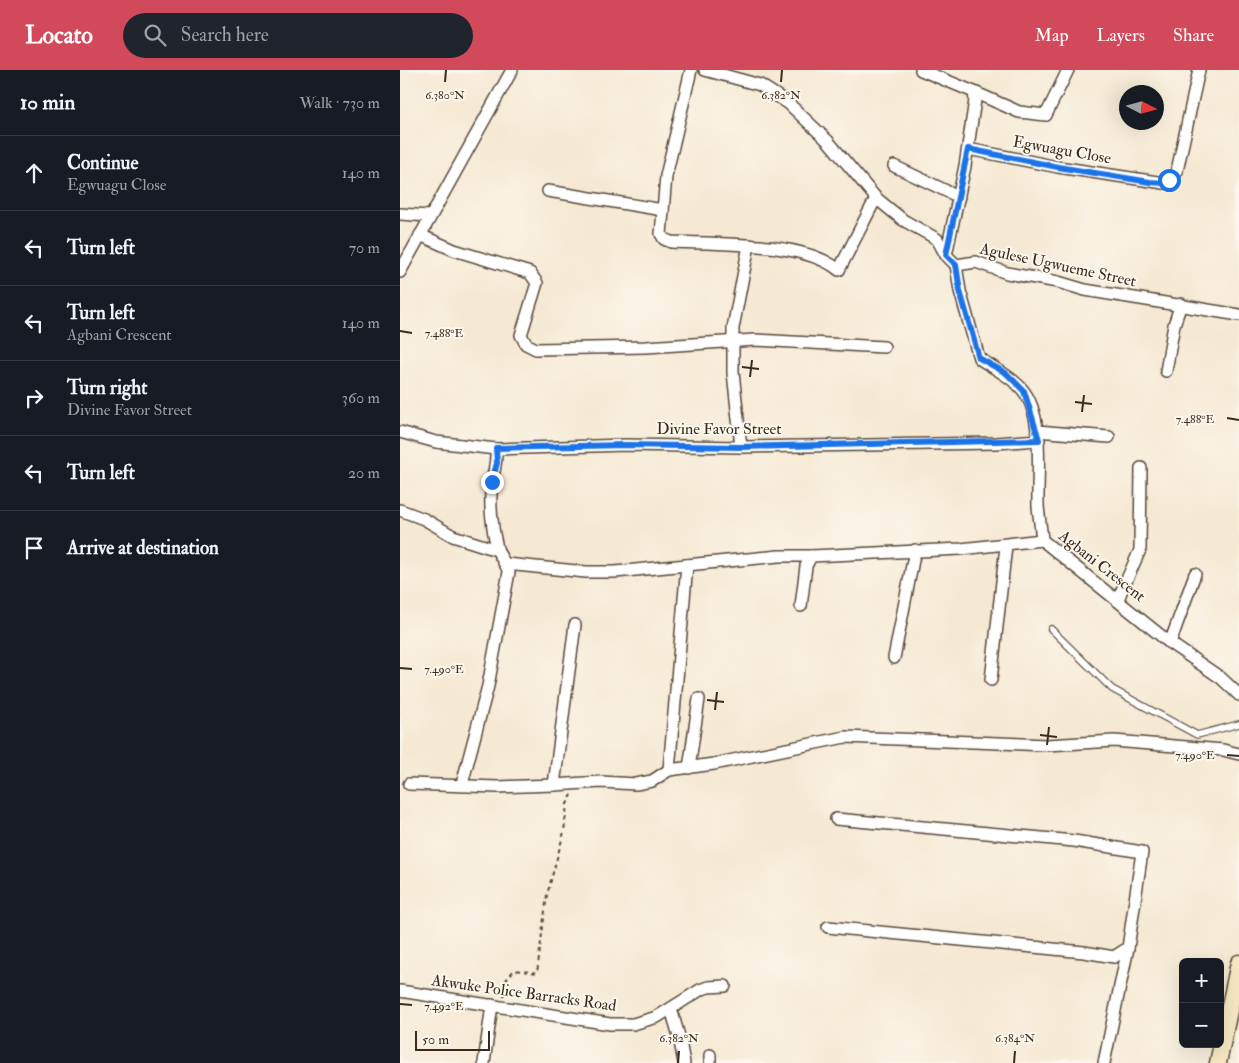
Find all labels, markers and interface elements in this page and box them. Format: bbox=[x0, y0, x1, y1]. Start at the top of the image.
search box bbox=[123, 13, 473, 58]
text: Locato bbox=[25, 20, 93, 51]
icon: search bbox=[141, 21, 169, 49]
text: Search here bbox=[181, 23, 269, 47]
text: Map bbox=[1035, 24, 1069, 47]
text: Layers bbox=[1097, 24, 1145, 47]
text: Share bbox=[1173, 24, 1214, 47]
north arrow bbox=[1119, 85, 1164, 130]
text: 6.380°N bbox=[425, 88, 465, 103]
text: 6.382°N bbox=[761, 88, 801, 103]
text: 10 min bbox=[20, 89, 75, 116]
text: Walk · 730 m bbox=[299, 93, 380, 113]
street label: Egwuagu Close bbox=[1011, 132, 1113, 169]
text: Continue bbox=[67, 151, 138, 175]
icon: ahead bbox=[20, 159, 48, 187]
text: 140 m bbox=[342, 163, 380, 183]
route start bbox=[1158, 169, 1181, 192]
text: Egwuagu Close bbox=[67, 175, 166, 195]
icon: left bbox=[20, 234, 48, 262]
text: Turn left bbox=[67, 236, 135, 260]
text: 70 m bbox=[349, 238, 380, 258]
street label: Agulese Ugwueme Street bbox=[977, 238, 1138, 291]
text: Turn left bbox=[67, 301, 135, 325]
icon: left bbox=[20, 309, 48, 337]
text: 140 m bbox=[342, 313, 380, 333]
text: Agbani Crescent bbox=[67, 325, 171, 345]
text: 7.488°E bbox=[425, 326, 464, 341]
text: Turn right bbox=[67, 376, 147, 400]
icon: right bbox=[20, 384, 48, 412]
text: 360 m bbox=[342, 388, 380, 408]
text: Divine Favor Street bbox=[67, 400, 192, 420]
text: 7.488°E bbox=[1176, 412, 1215, 427]
street label: Divine Favor Street bbox=[657, 419, 781, 439]
icon: left bbox=[20, 459, 48, 487]
text: Turn left bbox=[67, 461, 135, 485]
text: 20 m bbox=[348, 463, 380, 483]
route end bbox=[481, 471, 504, 494]
street label: Agbani Crescent bbox=[1054, 525, 1149, 606]
icon: arrive bbox=[20, 534, 48, 562]
text: Arrive at destination bbox=[67, 536, 219, 560]
text: 7.490°E bbox=[424, 662, 464, 677]
text: 7.490°E bbox=[1175, 748, 1215, 763]
map controls bbox=[1179, 958, 1224, 1048]
button: + bbox=[1179, 958, 1224, 1003]
street label: Akwuke Police Barracks Road bbox=[429, 970, 618, 1016]
text: 7.492°E bbox=[424, 999, 464, 1014]
button: − bbox=[1179, 1003, 1224, 1048]
scale bar bbox=[415, 1028, 490, 1051]
text: 50 m bbox=[422, 1031, 449, 1048]
text: 6.382°N bbox=[659, 1031, 699, 1046]
text: 6.384°N bbox=[995, 1031, 1035, 1046]

